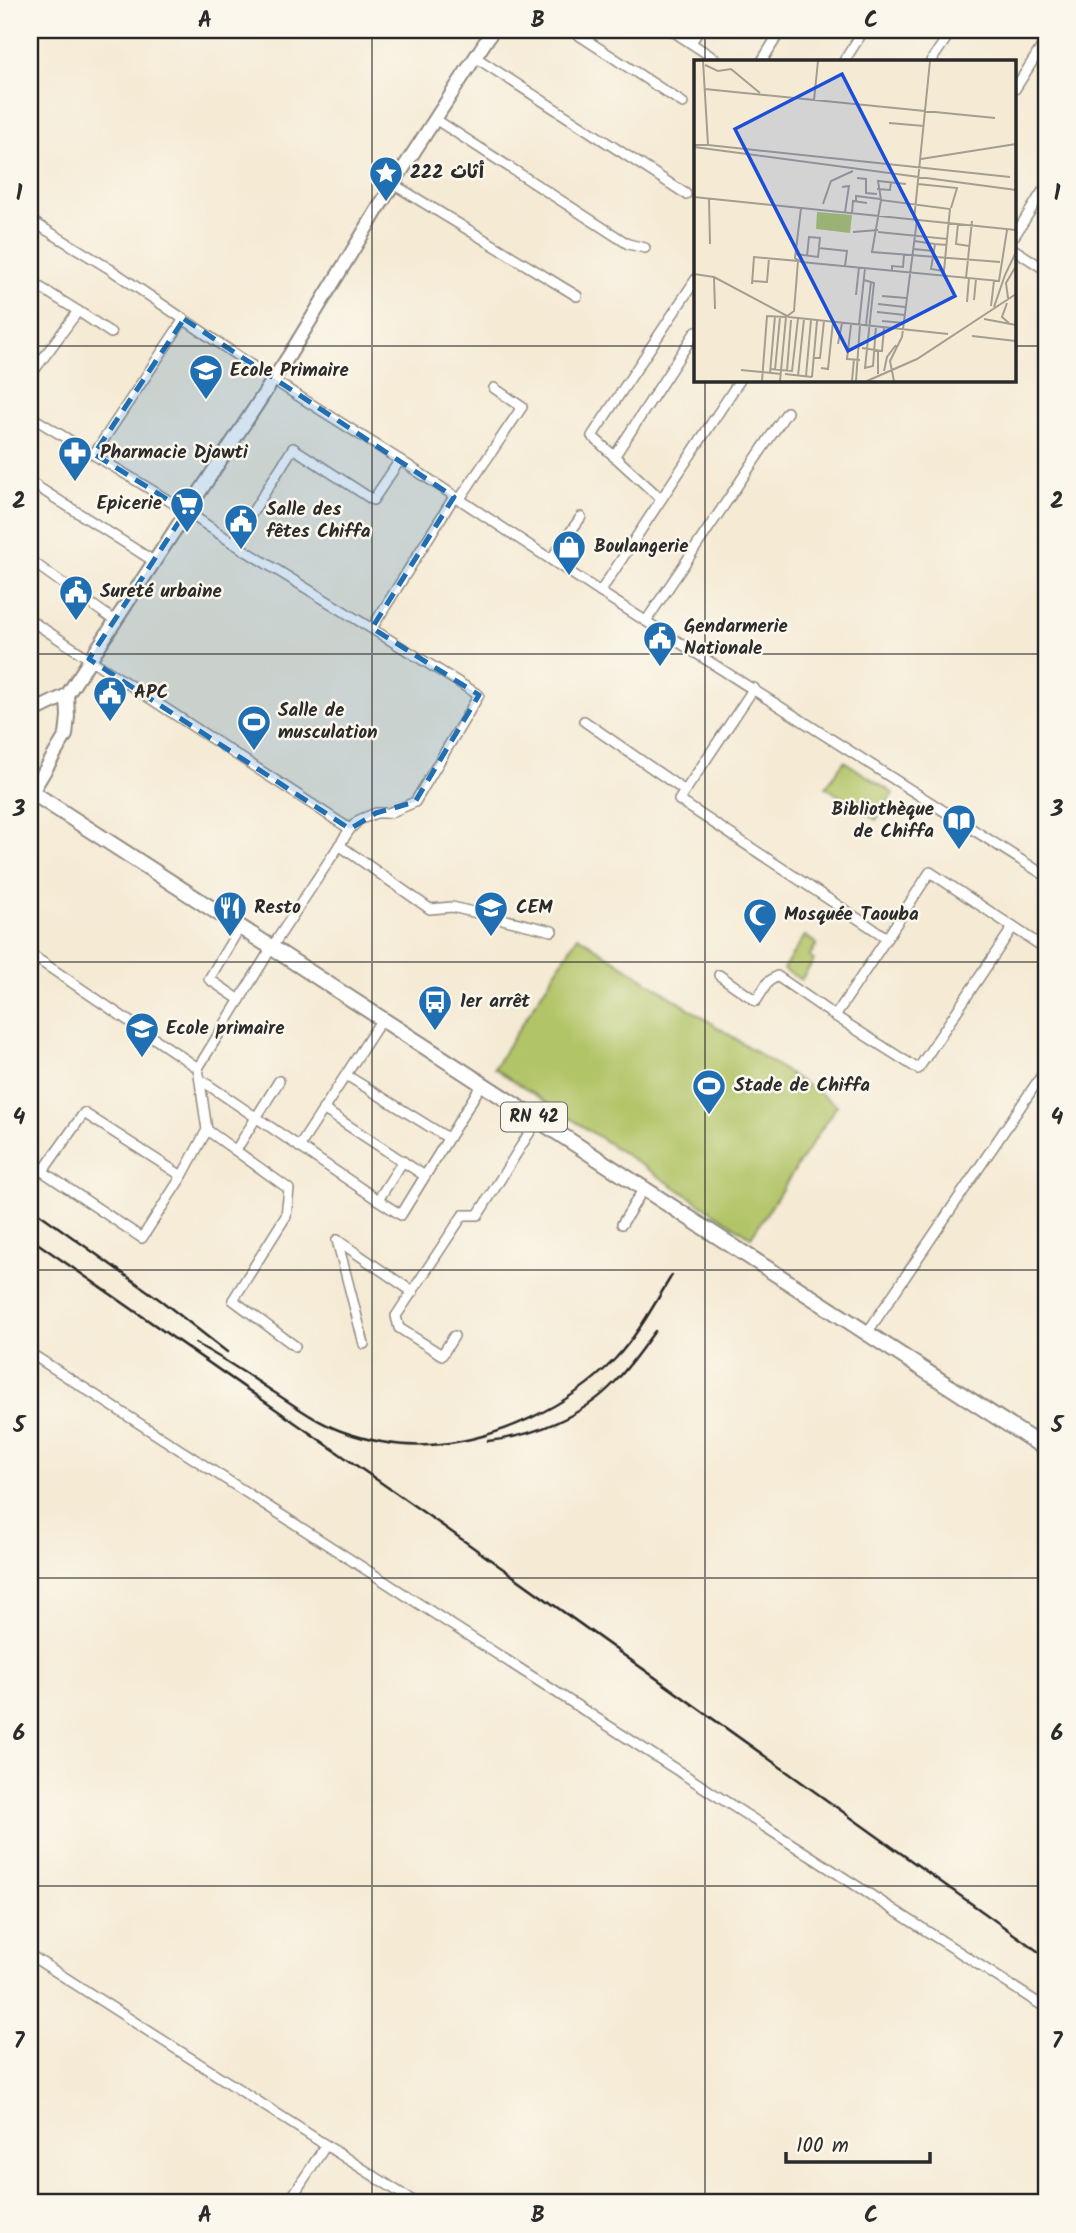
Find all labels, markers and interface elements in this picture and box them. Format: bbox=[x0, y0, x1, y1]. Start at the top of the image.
text: A bbox=[198, 3, 212, 39]
text: B bbox=[531, 3, 545, 39]
text: C bbox=[864, 3, 878, 39]
inset map bbox=[694, 60, 1016, 382]
place icon: أثاث 222 bbox=[367, 154, 405, 203]
place label: أثاث 222 bbox=[410, 158, 485, 188]
text: 1 bbox=[16, 176, 23, 212]
text: 1 bbox=[1054, 176, 1061, 212]
school or university icon: Ecole Primaire bbox=[187, 352, 225, 401]
place label: Ecole Primaire bbox=[230, 356, 349, 386]
pharmacy icon: Pharmacie Djawti bbox=[56, 434, 94, 483]
place label: Pharmacie Djawti bbox=[100, 438, 249, 468]
text: 2 bbox=[12, 484, 26, 520]
text: 2 bbox=[1050, 484, 1064, 520]
supermarket icon: Epicerie bbox=[168, 485, 206, 534]
place label: Epicerie bbox=[97, 489, 162, 519]
place label: Salle des fêtes Chiffa bbox=[266, 495, 371, 547]
public building icon: Salle des fêtes Chiffa bbox=[222, 502, 260, 551]
shop icon: Boulangerie bbox=[550, 528, 588, 577]
place label: Boulangerie bbox=[594, 532, 689, 562]
public building icon: Sureté urbaine bbox=[57, 573, 95, 622]
place label: Sureté urbaine bbox=[100, 577, 222, 607]
place label: Gendarmerie Nationale bbox=[684, 612, 788, 664]
public building icon: Gendarmerie Nationale bbox=[641, 619, 679, 668]
public building icon: APC bbox=[91, 674, 129, 723]
place label: APC bbox=[134, 678, 168, 708]
place label: Salle de musculation bbox=[278, 696, 378, 748]
sports icon: Salle de musculation bbox=[235, 703, 273, 752]
text: 3 bbox=[12, 792, 26, 828]
text: 3 bbox=[1050, 792, 1064, 828]
place label: Bibliothèque de Chiffa bbox=[832, 795, 934, 847]
library icon: Bibliothèque de Chiffa bbox=[940, 802, 978, 851]
restaurant icon: Resto bbox=[211, 889, 249, 938]
school or university icon: CEM bbox=[472, 889, 510, 938]
place label: Resto bbox=[254, 893, 301, 923]
place label: CEM bbox=[516, 893, 553, 923]
mosque icon: Mosquée Taouba bbox=[741, 896, 779, 945]
place label: Mosquée Taouba bbox=[784, 900, 919, 930]
bus stop icon: 1er arrêt bbox=[416, 983, 454, 1032]
place label: 1er arrêt bbox=[460, 987, 530, 1017]
school or university icon: Ecole primaire bbox=[123, 1010, 161, 1059]
place label: Ecole primaire bbox=[166, 1014, 284, 1044]
sports icon: Stade de Chiffa bbox=[690, 1067, 728, 1116]
place label: Stade de Chiffa bbox=[734, 1071, 870, 1101]
text: 4 bbox=[13, 1100, 26, 1136]
text: 4 bbox=[1051, 1100, 1064, 1136]
road number: RN 42 bbox=[501, 1102, 567, 1132]
text: 5 bbox=[12, 1408, 27, 1444]
text: 5 bbox=[1050, 1408, 1065, 1444]
text: 6 bbox=[13, 1716, 25, 1752]
text: 6 bbox=[1051, 1716, 1063, 1752]
text: 7 bbox=[14, 2024, 26, 2060]
text: 7 bbox=[1052, 2024, 1064, 2060]
scale bar bbox=[786, 2121, 929, 2165]
text: 100 m bbox=[796, 2130, 849, 2163]
text: A bbox=[198, 2198, 212, 2233]
text: B bbox=[531, 2198, 545, 2233]
text: C bbox=[864, 2198, 878, 2233]

